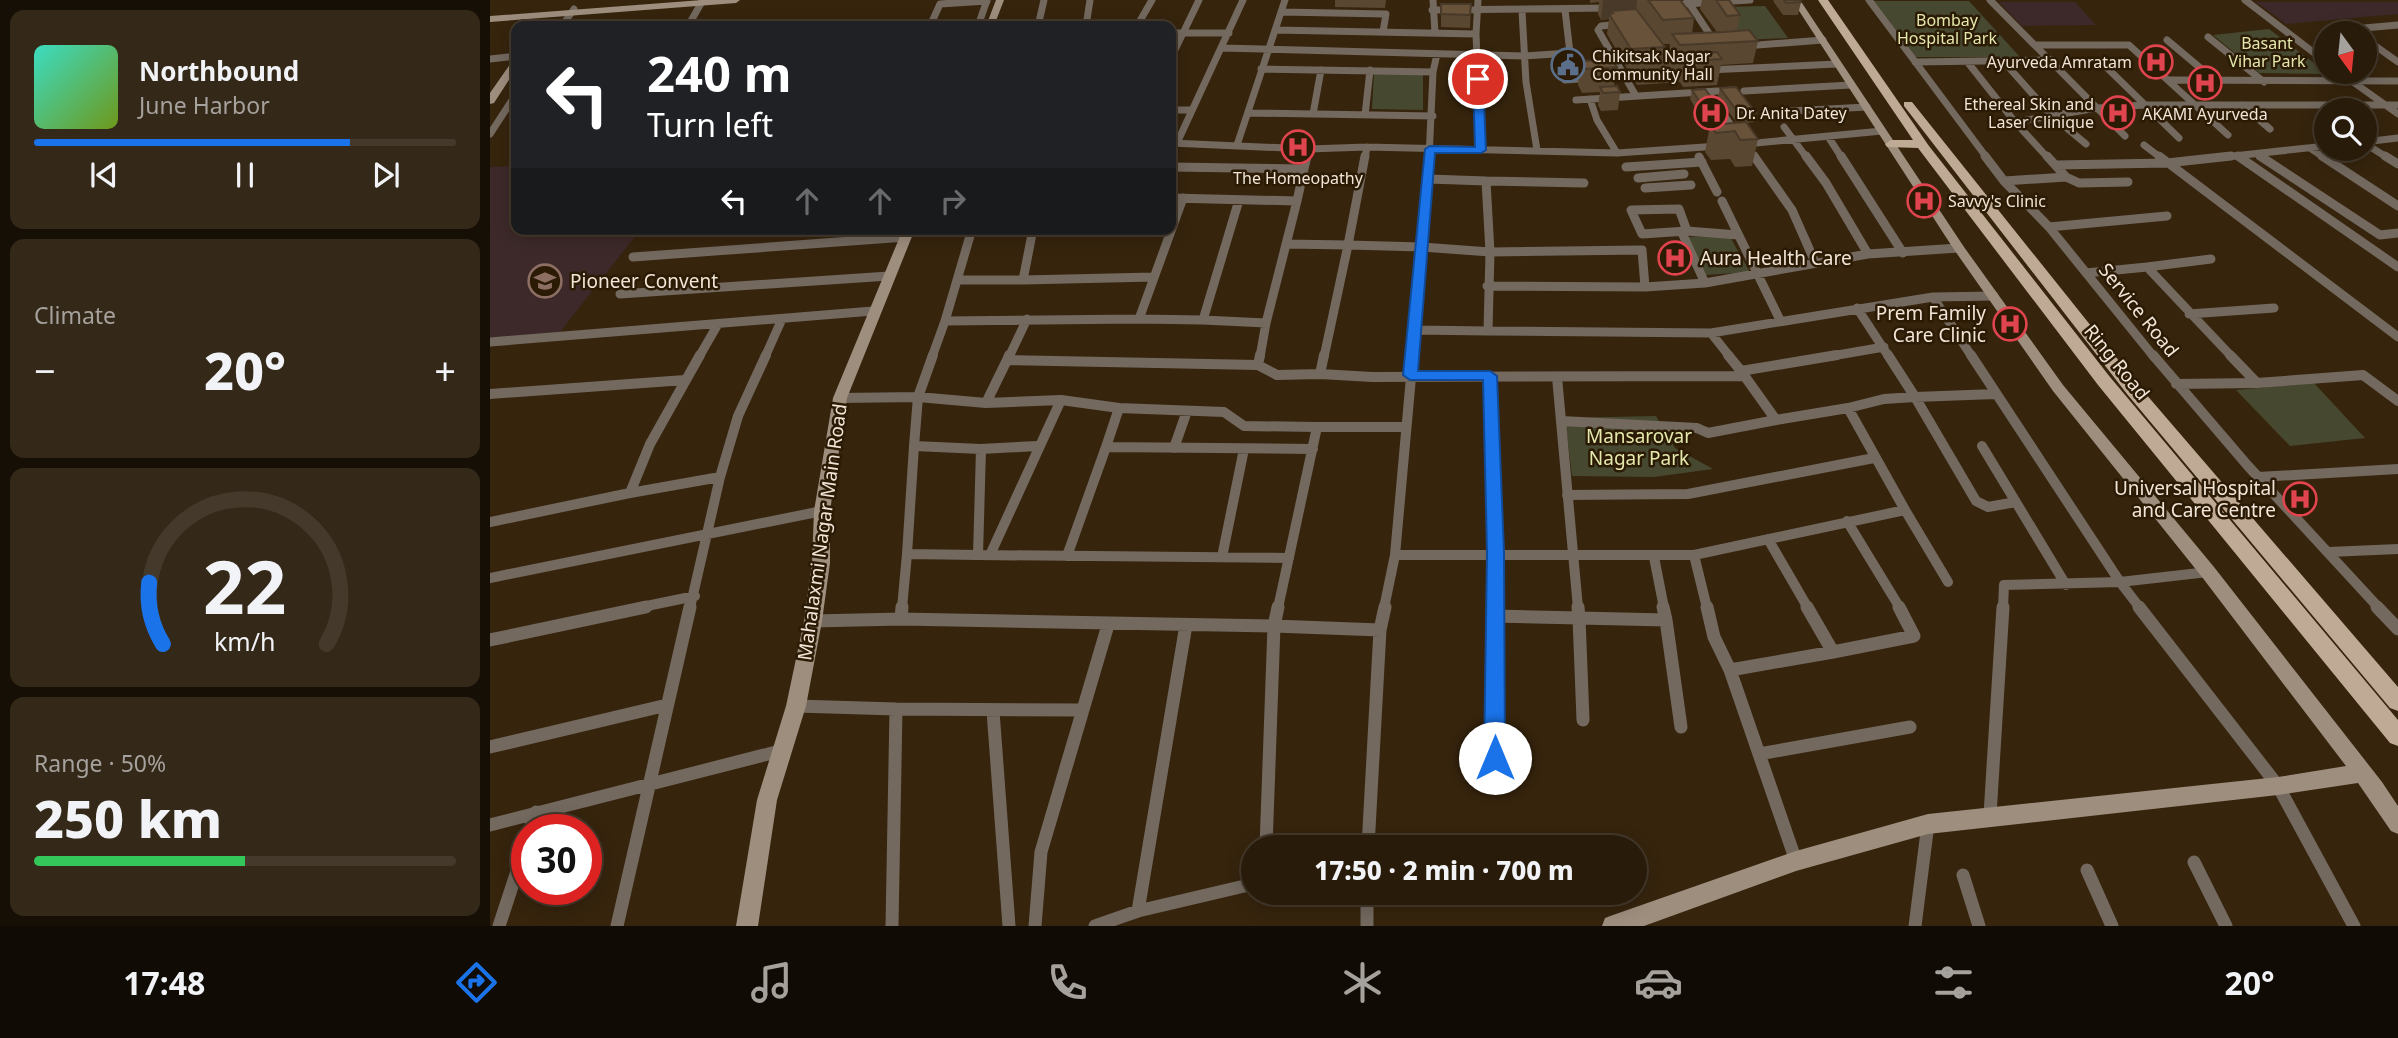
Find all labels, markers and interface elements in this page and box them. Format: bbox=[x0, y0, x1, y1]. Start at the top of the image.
park label: Bombay Hospital Park bbox=[1897, 9, 1997, 49]
north arrow bbox=[2314, 21, 2376, 84]
map controls bbox=[2314, 21, 2377, 161]
park label: Basant Vihar Park bbox=[2228, 32, 2306, 72]
text: 240 m bbox=[647, 40, 792, 106]
hospital icon: Ayurveda Amratam bbox=[2137, 43, 2175, 81]
place label: Chikitsak Nagar Community Hall bbox=[1592, 45, 1713, 85]
public building icon: Chikitsak Nagar Community Hall bbox=[1549, 46, 1587, 84]
icon: left bbox=[532, 49, 623, 140]
pin bbox=[1448, 49, 1508, 109]
place label: Ayurveda Amratam bbox=[1987, 51, 2132, 73]
text: Northbound bbox=[139, 53, 299, 89]
icon: arrive bbox=[1459, 60, 1497, 98]
hospital icon: AKAMI Ayurveda bbox=[2186, 64, 2224, 102]
text: June Harbor bbox=[139, 89, 270, 121]
place label: Ethereal Skin and Laser Clinique bbox=[1964, 93, 2094, 133]
hospital icon: Dr. Anita Datey bbox=[1692, 94, 1730, 132]
hospital icon: Ethereal Skin and Laser Clinique bbox=[2099, 94, 2137, 132]
button: search bbox=[2314, 98, 2377, 161]
place label: Dr. Anita Datey bbox=[1736, 102, 1847, 124]
text: Turn left bbox=[647, 103, 773, 146]
place label: AKAMI Ayurveda bbox=[2142, 103, 2268, 125]
hospital icon: The Homeopathy bbox=[1279, 128, 1317, 166]
icon: previous bbox=[85, 156, 123, 194]
icon: pause bbox=[226, 156, 264, 194]
icon: next bbox=[367, 156, 405, 194]
place label: The Homeopathy bbox=[1233, 167, 1364, 189]
icon: left bbox=[715, 182, 753, 220]
icon: ahead bbox=[788, 182, 826, 220]
icon: ahead bbox=[861, 182, 899, 220]
icon: right bbox=[934, 182, 972, 220]
hospital icon: Savvy's Clinic bbox=[1905, 182, 1943, 220]
place label: Savvy's Clinic bbox=[1948, 190, 2046, 212]
hospital icon: Aura Health Care bbox=[1656, 239, 1694, 277]
place label: Aura Health Care bbox=[1700, 245, 1852, 271]
street label: Service Road bbox=[2093, 258, 2185, 362]
school or university icon: Pioneer Convent bbox=[526, 262, 564, 300]
place label: Pioneer Convent bbox=[570, 268, 718, 294]
text: Climate bbox=[34, 299, 116, 331]
place label: Prem Family Care Clinic bbox=[1876, 300, 1986, 348]
hospital icon: Prem Family Care Clinic bbox=[1991, 305, 2029, 343]
street label: Ring Road bbox=[2078, 319, 2156, 405]
text: 20° bbox=[204, 334, 286, 405]
text: − bbox=[34, 344, 56, 396]
text: + bbox=[434, 344, 456, 396]
street label: Mahalaxmi Nagar Main Road bbox=[791, 402, 853, 662]
park label: Mansarovar Nagar Park bbox=[1586, 423, 1692, 471]
place label: Universal Hospital and Care Centre bbox=[2114, 475, 2276, 523]
hospital icon: Universal Hospital and Care Centre bbox=[2281, 480, 2319, 518]
text: 22 bbox=[203, 536, 287, 635]
text: km/h bbox=[214, 623, 276, 657]
position arrow bbox=[1458, 721, 1532, 795]
text: Range · 50% bbox=[34, 747, 166, 779]
text: 250 km bbox=[34, 782, 222, 853]
speed limit sign: 30 bbox=[511, 814, 602, 905]
text: 17:50 · 2 min · 700 m bbox=[1314, 852, 1574, 888]
icon: directions bbox=[452, 958, 501, 1007]
icon: music bbox=[747, 958, 796, 1007]
icon: phone bbox=[1043, 958, 1092, 1007]
icon: climate bbox=[1338, 958, 1387, 1007]
icon: car bbox=[1634, 958, 1683, 1007]
icon: filters bbox=[1929, 958, 1978, 1007]
text: 17:48 bbox=[123, 961, 205, 1004]
text: 20° bbox=[2225, 961, 2275, 1004]

